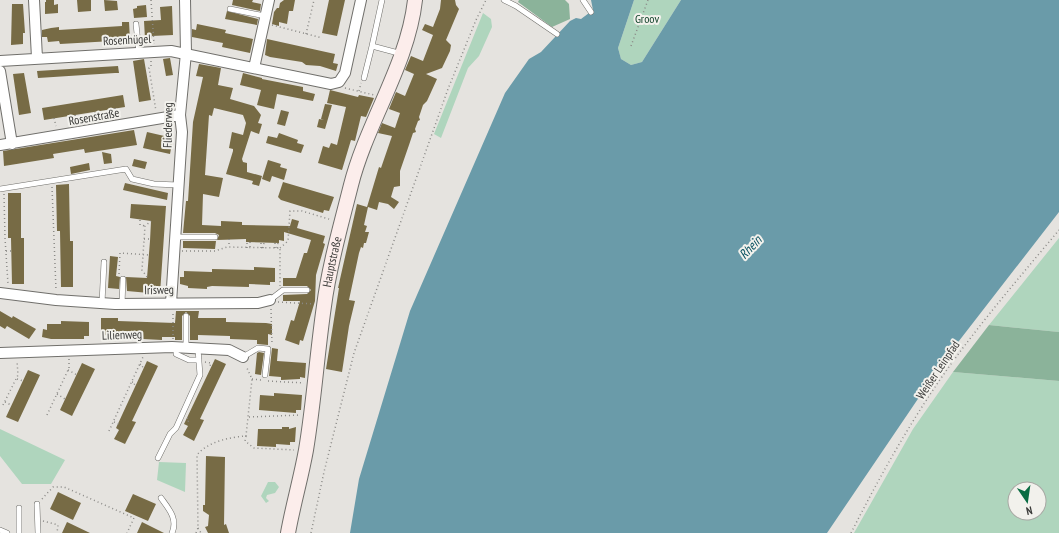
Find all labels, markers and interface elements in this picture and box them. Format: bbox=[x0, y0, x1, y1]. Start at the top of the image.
park label: Groov bbox=[635, 11, 659, 26]
street label: Rosenhügel bbox=[103, 31, 152, 48]
street label: Fliederweg bbox=[160, 102, 175, 148]
street label: Rosenstraße bbox=[67, 105, 120, 128]
water label: Rhein bbox=[735, 231, 766, 263]
street label: Hauptstraße bbox=[319, 235, 345, 288]
street label: Irisweg bbox=[144, 282, 174, 297]
street label: Lilienweg bbox=[102, 326, 142, 343]
street label: Weißer Leinpfad bbox=[913, 338, 963, 402]
north arrow bbox=[1007, 481, 1047, 521]
text: N bbox=[1025, 503, 1034, 518]

